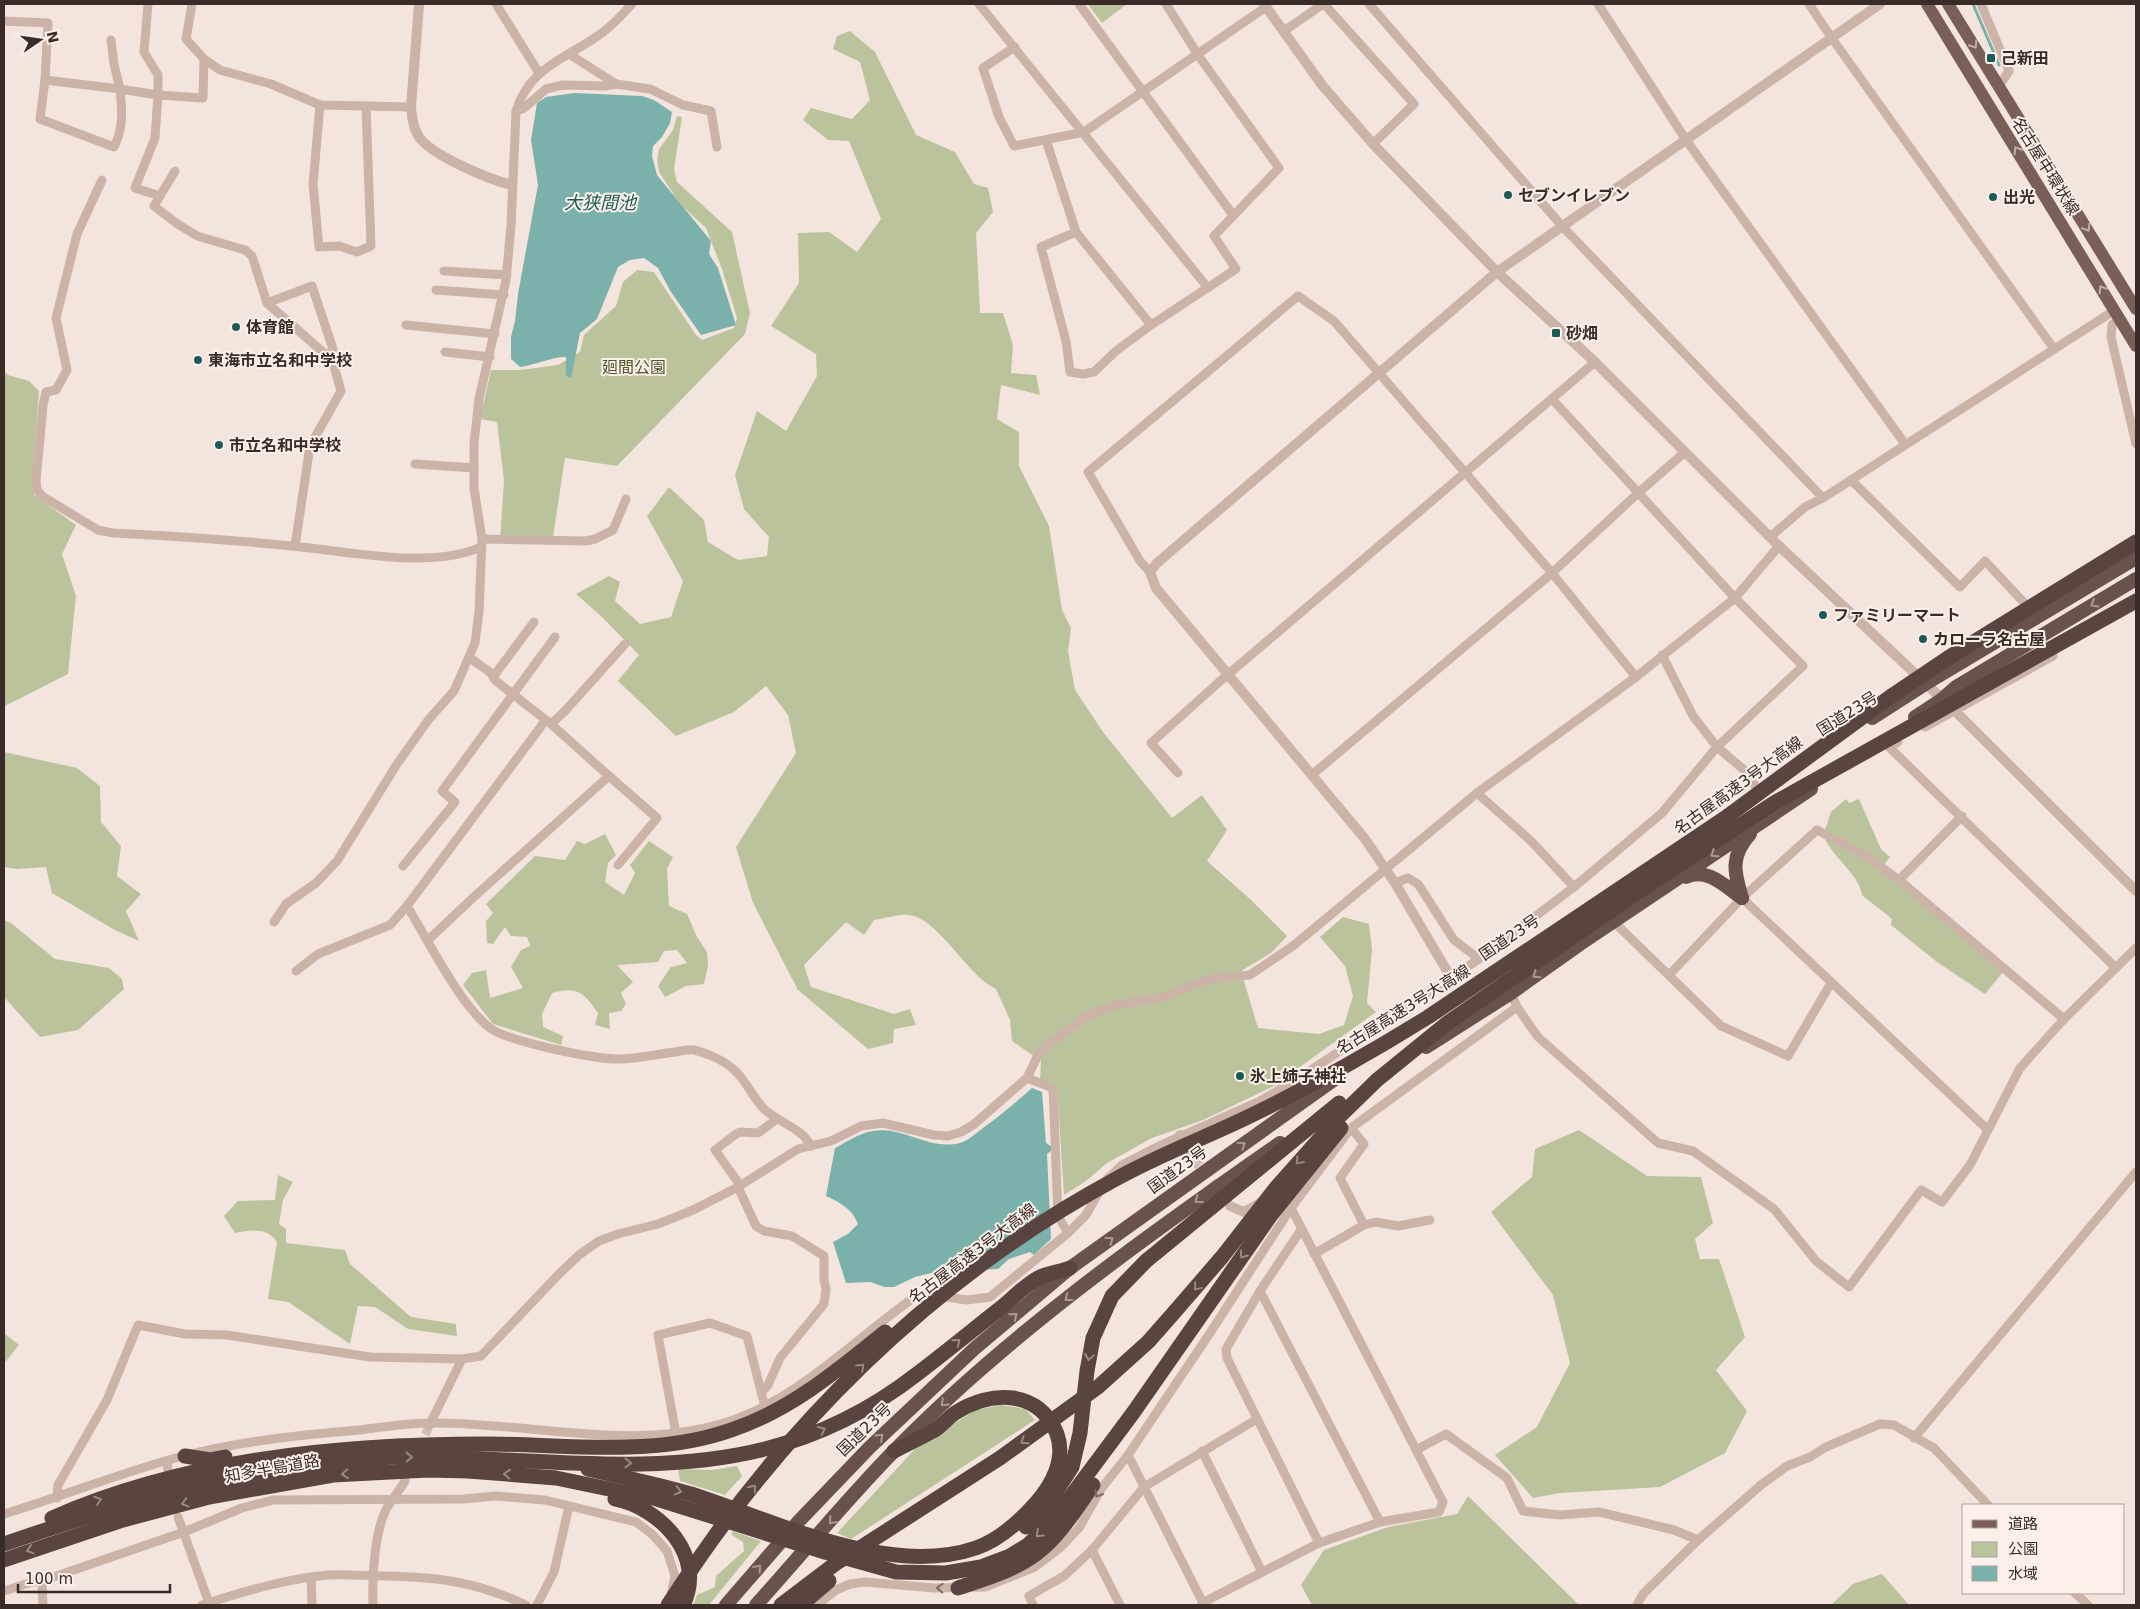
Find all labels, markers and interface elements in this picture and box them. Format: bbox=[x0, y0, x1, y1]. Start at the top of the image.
north arrow bbox=[15, 15, 65, 65]
text: N bbox=[44, 30, 62, 45]
one-way arrow bbox=[1967, 40, 1977, 49]
place label: 己新田 bbox=[2001, 49, 2049, 68]
marker: 己新田 bbox=[1985, 52, 1997, 64]
street label: 名古屋中環状線 bbox=[2008, 114, 2083, 219]
one-way arrow bbox=[2013, 147, 2023, 156]
place label: セブンイレブン bbox=[1518, 186, 1630, 205]
place label: 出光 bbox=[2003, 188, 2035, 207]
marker: セブンイレブン bbox=[1502, 189, 1514, 201]
marker: 出光 bbox=[1987, 191, 1999, 203]
water label: 大狭間池 bbox=[564, 192, 638, 213]
one-way arrow bbox=[2080, 223, 2090, 232]
one-way arrow bbox=[2098, 285, 2108, 294]
place label: 体育館 bbox=[246, 318, 294, 337]
marker: 体育館 bbox=[230, 321, 242, 333]
place label: 砂畑 bbox=[1566, 324, 1598, 343]
marker: 砂畑 bbox=[1550, 327, 1562, 339]
place label: 東海市立名和中学校 bbox=[208, 351, 352, 370]
marker: 東海市立名和中学校 bbox=[192, 354, 204, 366]
park label: 廻間公園 bbox=[602, 358, 666, 377]
place label: 市立名和中学校 bbox=[229, 436, 341, 455]
marker: 市立名和中学校 bbox=[213, 439, 225, 451]
one-way arrow bbox=[2091, 597, 2100, 607]
place label: ファミリーマート bbox=[1833, 606, 1961, 625]
marker: ファミリーマート bbox=[1817, 609, 1829, 621]
place label: カローラ名古屋 bbox=[1933, 630, 2045, 649]
marker: カローラ名古屋 bbox=[1917, 633, 1929, 645]
street label: 国道23号 bbox=[1813, 687, 1881, 740]
street label: 名古屋高速3号大高線 bbox=[1670, 732, 1806, 838]
one-way arrow bbox=[1711, 848, 1720, 857]
street label: 国道23号 bbox=[1476, 910, 1543, 964]
street label: 名古屋高速3号大高線 bbox=[1333, 961, 1474, 1058]
one-way arrow bbox=[1533, 969, 1542, 978]
place label: 氷上姉子神社 bbox=[1250, 1067, 1346, 1086]
marker: 氷上姉子神社 bbox=[1234, 1070, 1246, 1082]
street label: 国道23号 bbox=[1144, 1142, 1211, 1197]
one-way arrow bbox=[1236, 1142, 1245, 1151]
one-way arrow bbox=[1296, 1155, 1305, 1164]
one-way arrow bbox=[1194, 1194, 1204, 1203]
street label: 名古屋高速3号大高線 bbox=[905, 1199, 1040, 1307]
one-way arrow bbox=[1104, 1236, 1113, 1246]
one-way arrow bbox=[1240, 1249, 1249, 1259]
one-way arrow bbox=[1194, 1281, 1203, 1290]
one-way arrow bbox=[1065, 1293, 1074, 1301]
one-way arrow bbox=[1008, 1313, 1017, 1321]
one-way arrow bbox=[952, 1339, 961, 1348]
one-way arrow bbox=[1085, 1353, 1095, 1361]
one-way arrow bbox=[855, 1364, 864, 1373]
one-way arrow bbox=[941, 1397, 950, 1406]
street label: 国道23号 bbox=[833, 1399, 896, 1460]
one-way arrow bbox=[817, 1426, 826, 1436]
one-way arrow bbox=[875, 1434, 884, 1443]
one-way arrow bbox=[1021, 1435, 1030, 1444]
street label: 知多半島道路 bbox=[223, 1451, 321, 1486]
one-way arrow bbox=[406, 1452, 413, 1462]
one-way arrow bbox=[625, 1458, 633, 1468]
one-way arrow bbox=[340, 1468, 348, 1479]
one-way arrow bbox=[503, 1469, 511, 1480]
one-way arrow bbox=[673, 1485, 682, 1496]
one-way arrow bbox=[747, 1485, 755, 1494]
one-way arrow bbox=[1095, 1489, 1105, 1498]
one-way arrow bbox=[93, 1496, 102, 1506]
one-way arrow bbox=[182, 1498, 190, 1508]
legend bbox=[1962, 1504, 2125, 1594]
one-way arrow bbox=[829, 1515, 838, 1524]
text: 道路 bbox=[2008, 1515, 2038, 1533]
one-way arrow bbox=[1036, 1528, 1045, 1537]
text: 公園 bbox=[2008, 1540, 2038, 1558]
one-way arrow bbox=[26, 1545, 34, 1555]
scale bar bbox=[18, 1562, 170, 1594]
one-way arrow bbox=[752, 1565, 761, 1574]
text: 水域 bbox=[2008, 1565, 2038, 1583]
text: 100 m bbox=[25, 1570, 73, 1588]
one-way arrow bbox=[935, 1583, 943, 1593]

